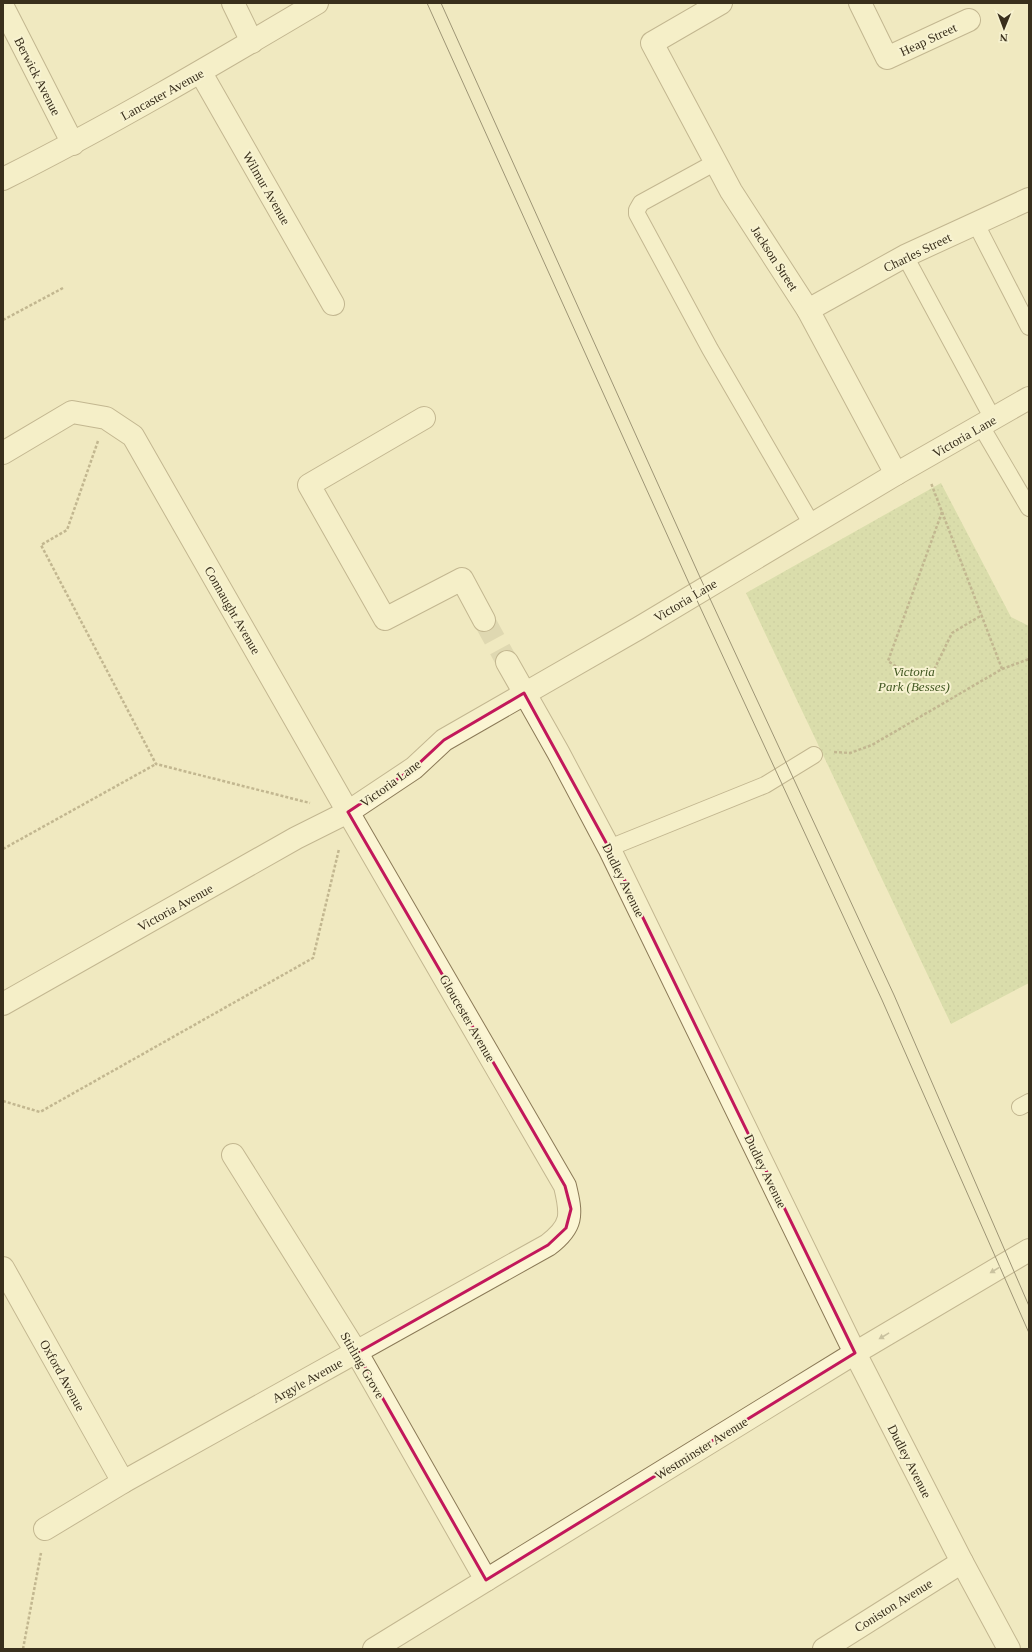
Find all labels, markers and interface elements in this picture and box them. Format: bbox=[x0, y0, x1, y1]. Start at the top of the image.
north arrow bbox=[984, 8, 1024, 48]
street label: Heap Street bbox=[897, 20, 959, 59]
text: N bbox=[1000, 32, 1008, 44]
street label: Berwick Avenue bbox=[11, 34, 64, 118]
street label: Lancaster Avenue bbox=[118, 65, 207, 123]
street label: Wilmur Avenue bbox=[240, 149, 294, 228]
street label: Jackson Street bbox=[748, 223, 801, 294]
street label: Charles Street bbox=[881, 229, 954, 275]
street label: Victoria Lane bbox=[930, 412, 999, 461]
street label: Connaught Avenue bbox=[201, 564, 264, 657]
street label: Victoria Lane bbox=[651, 576, 720, 625]
park label: Victoria Park (Besses) bbox=[877, 664, 950, 694]
street label: Victoria Lane bbox=[357, 756, 424, 810]
street label: Dudley Avenue bbox=[599, 841, 648, 920]
street label: Victoria Avenue bbox=[135, 880, 216, 934]
street label: Gloucester Avenue bbox=[436, 972, 499, 1065]
street label: Dudley Avenue bbox=[741, 1132, 790, 1211]
one-way arrow bbox=[990, 1266, 1000, 1274]
street label: Stirling Grove bbox=[337, 1329, 388, 1402]
one-way arrow bbox=[878, 1333, 890, 1340]
street label: Oxford Avenue bbox=[37, 1337, 89, 1414]
street label: Argyle Avenue bbox=[270, 1355, 345, 1406]
street label: Westminster Avenue bbox=[652, 1414, 751, 1483]
street label: Dudley Avenue bbox=[885, 1422, 935, 1501]
street label: Coniston Avenue bbox=[852, 1575, 935, 1635]

